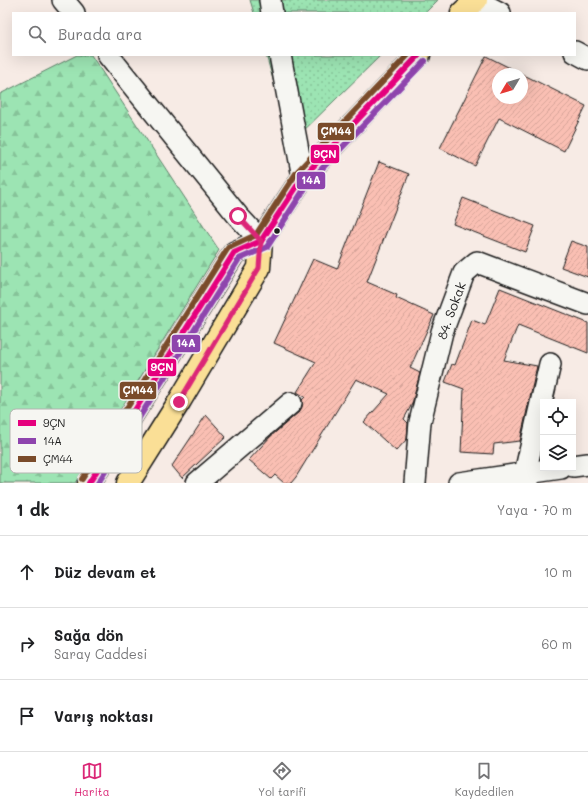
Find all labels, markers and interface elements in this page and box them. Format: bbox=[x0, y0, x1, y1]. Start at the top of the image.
search box bbox=[12, 12, 576, 56]
icon: search bbox=[26, 23, 48, 45]
text: Burada ara bbox=[58, 24, 142, 44]
north arrow bbox=[492, 68, 528, 104]
line badge: ÇM44 bbox=[317, 122, 355, 141]
text: ÇM44 bbox=[320, 123, 352, 138]
line badge: 9ÇN bbox=[310, 144, 340, 164]
text: 9ÇN bbox=[313, 146, 337, 161]
line badge: 14A bbox=[296, 171, 326, 190]
text: 14A bbox=[301, 172, 321, 187]
route start bbox=[229, 207, 247, 225]
unlabelled marker bbox=[272, 226, 282, 236]
street label: 84. Sokak bbox=[432, 279, 469, 341]
line badge: 14A bbox=[171, 334, 201, 353]
text: 14A bbox=[176, 335, 196, 350]
line badge: 9ÇN bbox=[147, 358, 177, 377]
text: 9ÇN bbox=[150, 359, 174, 374]
line badge: ÇM44 bbox=[119, 381, 157, 400]
text: ÇM44 bbox=[122, 382, 154, 397]
route end bbox=[170, 393, 188, 411]
map controls bbox=[540, 399, 576, 471]
button: locate bbox=[540, 399, 576, 435]
legend bbox=[10, 409, 142, 473]
text: 9ÇN bbox=[43, 415, 65, 430]
text: 14A bbox=[43, 433, 62, 448]
button: layers bbox=[540, 435, 576, 471]
text: ÇM44 bbox=[43, 451, 73, 466]
text: 1 dk bbox=[16, 498, 50, 520]
text: Yaya · 70 m bbox=[497, 501, 572, 518]
icon: ahead bbox=[16, 561, 38, 583]
text: Düz devam et bbox=[54, 562, 156, 582]
text: 10 m bbox=[544, 563, 572, 580]
text: Sağa dön bbox=[54, 625, 123, 645]
icon: right bbox=[16, 633, 38, 655]
text: 60 m bbox=[542, 635, 572, 652]
text: Saray Caddesi bbox=[54, 645, 147, 662]
icon: arrive bbox=[16, 705, 38, 727]
text: Varış noktası bbox=[54, 706, 154, 726]
tab: Harita bbox=[74, 760, 110, 799]
tab: Yol tarifi bbox=[258, 760, 306, 799]
tab: Kaydedilen bbox=[455, 760, 514, 799]

